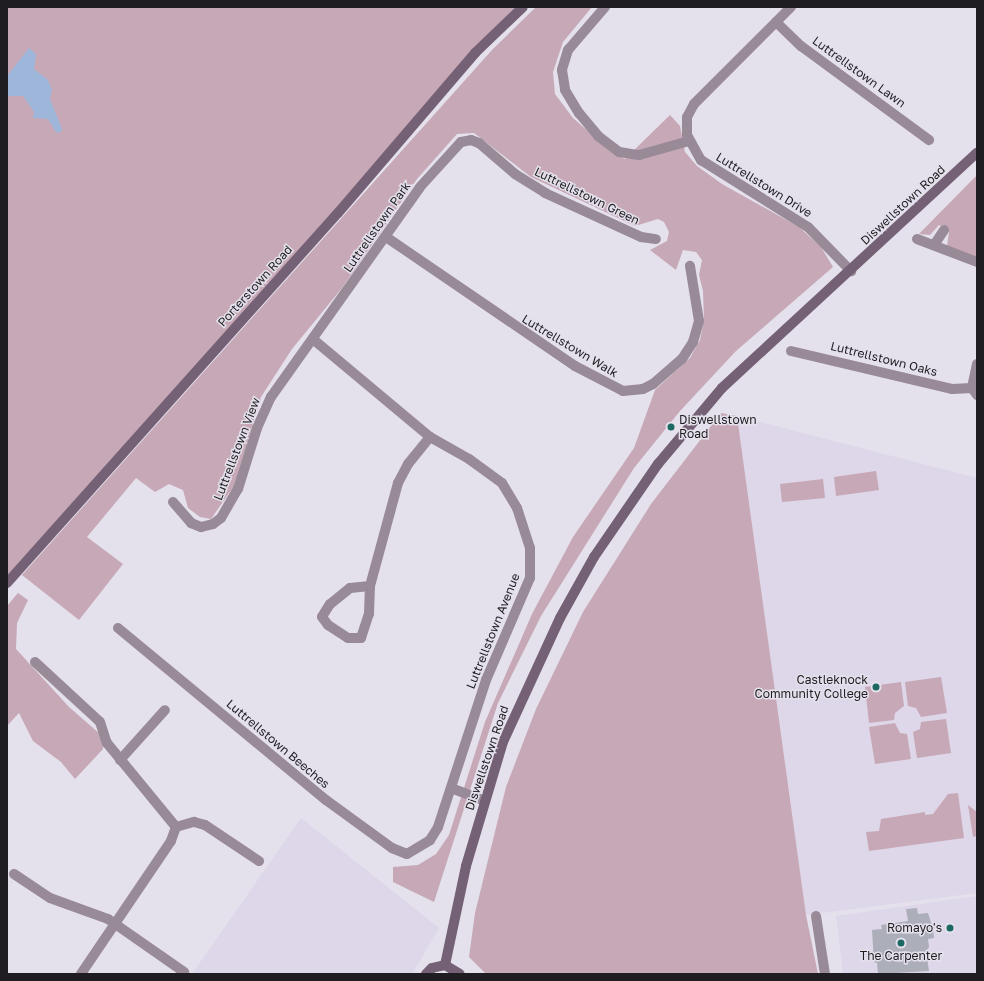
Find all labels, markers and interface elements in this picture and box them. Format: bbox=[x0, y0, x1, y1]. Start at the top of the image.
street label: Luttrellstown Lawn bbox=[810, 33, 908, 111]
street label: Luttrellstown Drive bbox=[713, 150, 815, 220]
street label: Diswellstown Road bbox=[858, 162, 948, 248]
street label: Luttrellstown Green bbox=[532, 164, 642, 228]
street label: Luttrellstown Park bbox=[340, 179, 414, 275]
street label: Porterstown Road bbox=[215, 243, 295, 329]
street label: Luttrellstown Walk bbox=[519, 312, 621, 380]
street label: Luttrellstown Oaks bbox=[829, 339, 939, 379]
street label: Luttrellstown View bbox=[211, 396, 263, 502]
place label: Diswellstown Road bbox=[679, 413, 757, 441]
marker: Diswellstown Road bbox=[666, 422, 676, 432]
street label: Luttrellstown Avenue bbox=[463, 571, 523, 691]
place label: Castleknock Community College bbox=[755, 673, 868, 701]
marker: Castleknock Community College bbox=[871, 682, 881, 692]
street label: Luttrellstown Beeches bbox=[224, 697, 332, 791]
street label: Diswellstown Road bbox=[462, 704, 512, 812]
place label: Romayo's bbox=[887, 921, 942, 935]
marker: Romayo's bbox=[945, 923, 955, 933]
marker: The Carpenter bbox=[896, 938, 906, 948]
place label: The Carpenter bbox=[860, 949, 942, 963]

